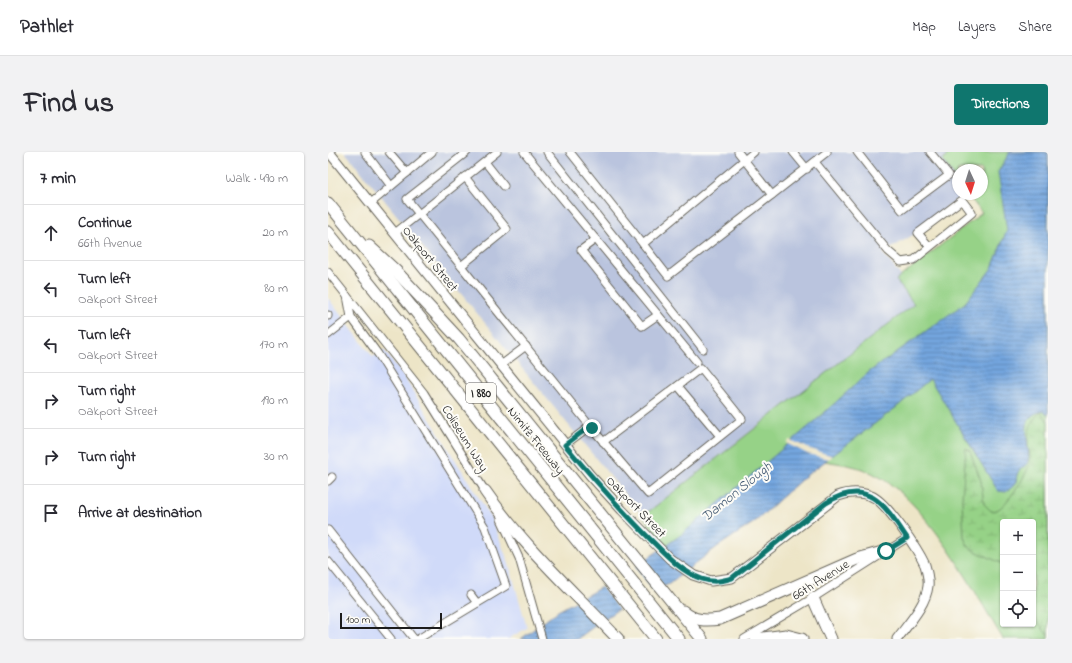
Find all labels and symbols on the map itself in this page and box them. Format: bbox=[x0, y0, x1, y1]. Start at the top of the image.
north arrow bbox=[952, 164, 988, 200]
street label: Oakport Street bbox=[397, 222, 463, 296]
road number: I 880 bbox=[466, 383, 496, 403]
street label: Coliseum Way bbox=[436, 402, 493, 476]
street label: Nimitz Freeway bbox=[502, 403, 569, 480]
route end bbox=[583, 419, 601, 437]
water label: Damon Slough bbox=[697, 457, 777, 527]
street label: Oakport Street bbox=[601, 472, 671, 543]
route start bbox=[877, 542, 895, 560]
street label: 66th Avenue bbox=[789, 555, 853, 605]
scale bar bbox=[340, 611, 442, 630]

